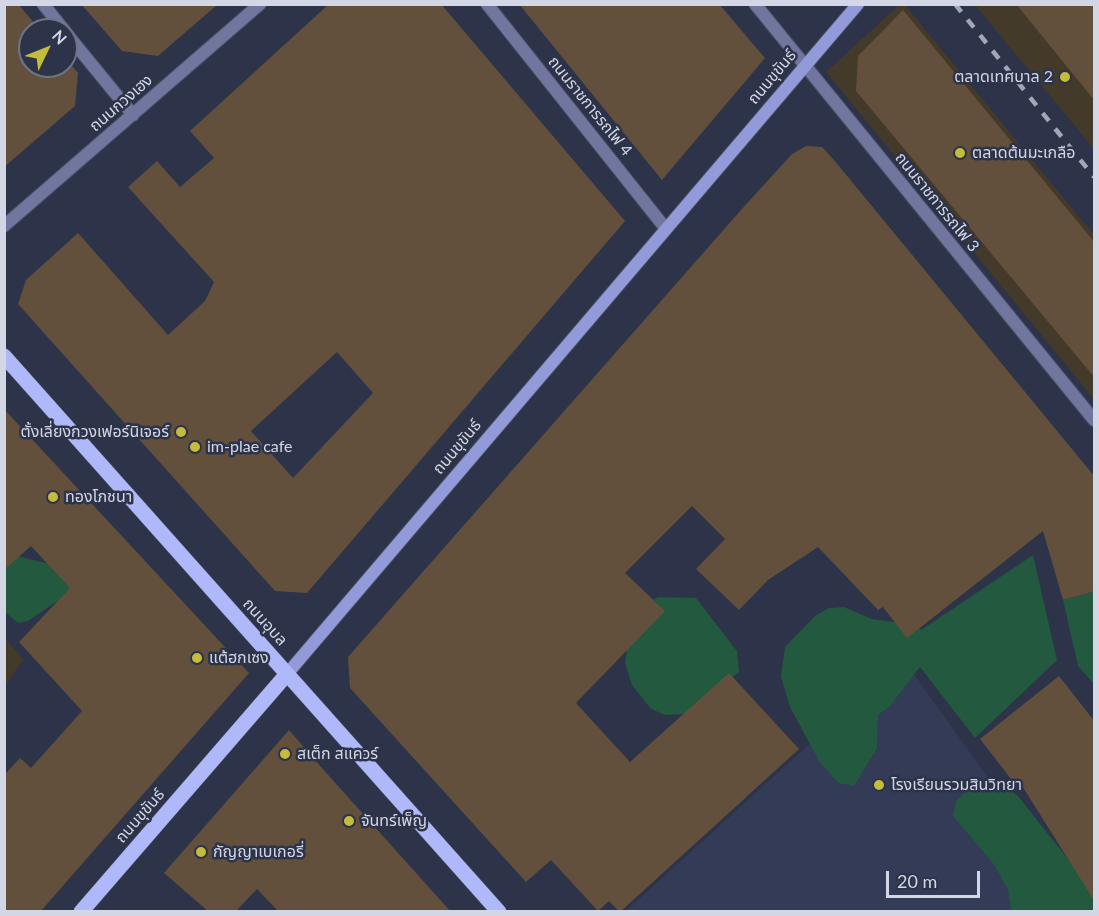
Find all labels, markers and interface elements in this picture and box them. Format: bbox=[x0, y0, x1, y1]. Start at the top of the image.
north arrow bbox=[18, 18, 78, 78]
text: N bbox=[49, 26, 71, 48]
street label: ถนนขุขันธ์ bbox=[744, 46, 800, 108]
street label: ถนนราชการรถไฟ 4 bbox=[544, 52, 636, 160]
place label: ตลาดเทศบาล 2 bbox=[954, 67, 1053, 87]
street label: ถนนกวงเฮง bbox=[85, 70, 157, 136]
marker: ตลาดเทศบาล 2 bbox=[1058, 70, 1072, 84]
place label: ตลาดต้นมะเกลือ bbox=[972, 143, 1076, 163]
marker: ตลาดต้นมะเกลือ bbox=[953, 146, 967, 160]
street label: ถนนราชการรถไฟ 3 bbox=[891, 148, 983, 256]
street label: ถนนขุขันธ์ bbox=[429, 416, 485, 478]
place label: ตั้งเลี่ยงกวงเฟอร์นิเจอร์ bbox=[20, 422, 169, 442]
marker: ตั้งเลี่ยงกวงเฟอร์นิเจอร์ bbox=[174, 425, 188, 439]
place label: im-plae cafe bbox=[207, 437, 292, 457]
marker: im-plae cafe bbox=[188, 440, 202, 454]
place label: ทองโภชนา bbox=[65, 487, 132, 507]
marker: ทองโภชนา bbox=[46, 490, 60, 504]
street label: ถนนอุบล bbox=[239, 594, 291, 650]
place label: แต้ฮกเซง bbox=[209, 648, 269, 668]
marker: แต้ฮกเซง bbox=[190, 651, 204, 665]
place label: สเต็ก สแควร์ bbox=[297, 744, 378, 764]
marker: สเต็ก สแควร์ bbox=[278, 747, 292, 761]
place label: โรงเรียนรวมสินวิทยา bbox=[891, 775, 1022, 795]
marker: โรงเรียนรวมสินวิทยา bbox=[872, 778, 886, 792]
street label: ถนนขุขันธ์ bbox=[111, 785, 169, 847]
place label: จันทร์เพ็ญ bbox=[361, 811, 427, 831]
marker: จันทร์เพ็ญ bbox=[342, 814, 356, 828]
place label: กัญญาเบเกอรี่ bbox=[213, 842, 304, 862]
marker: กัญญาเบเกอรี่ bbox=[194, 845, 208, 859]
scale bar bbox=[889, 859, 984, 897]
text: 20 m bbox=[897, 870, 937, 892]

